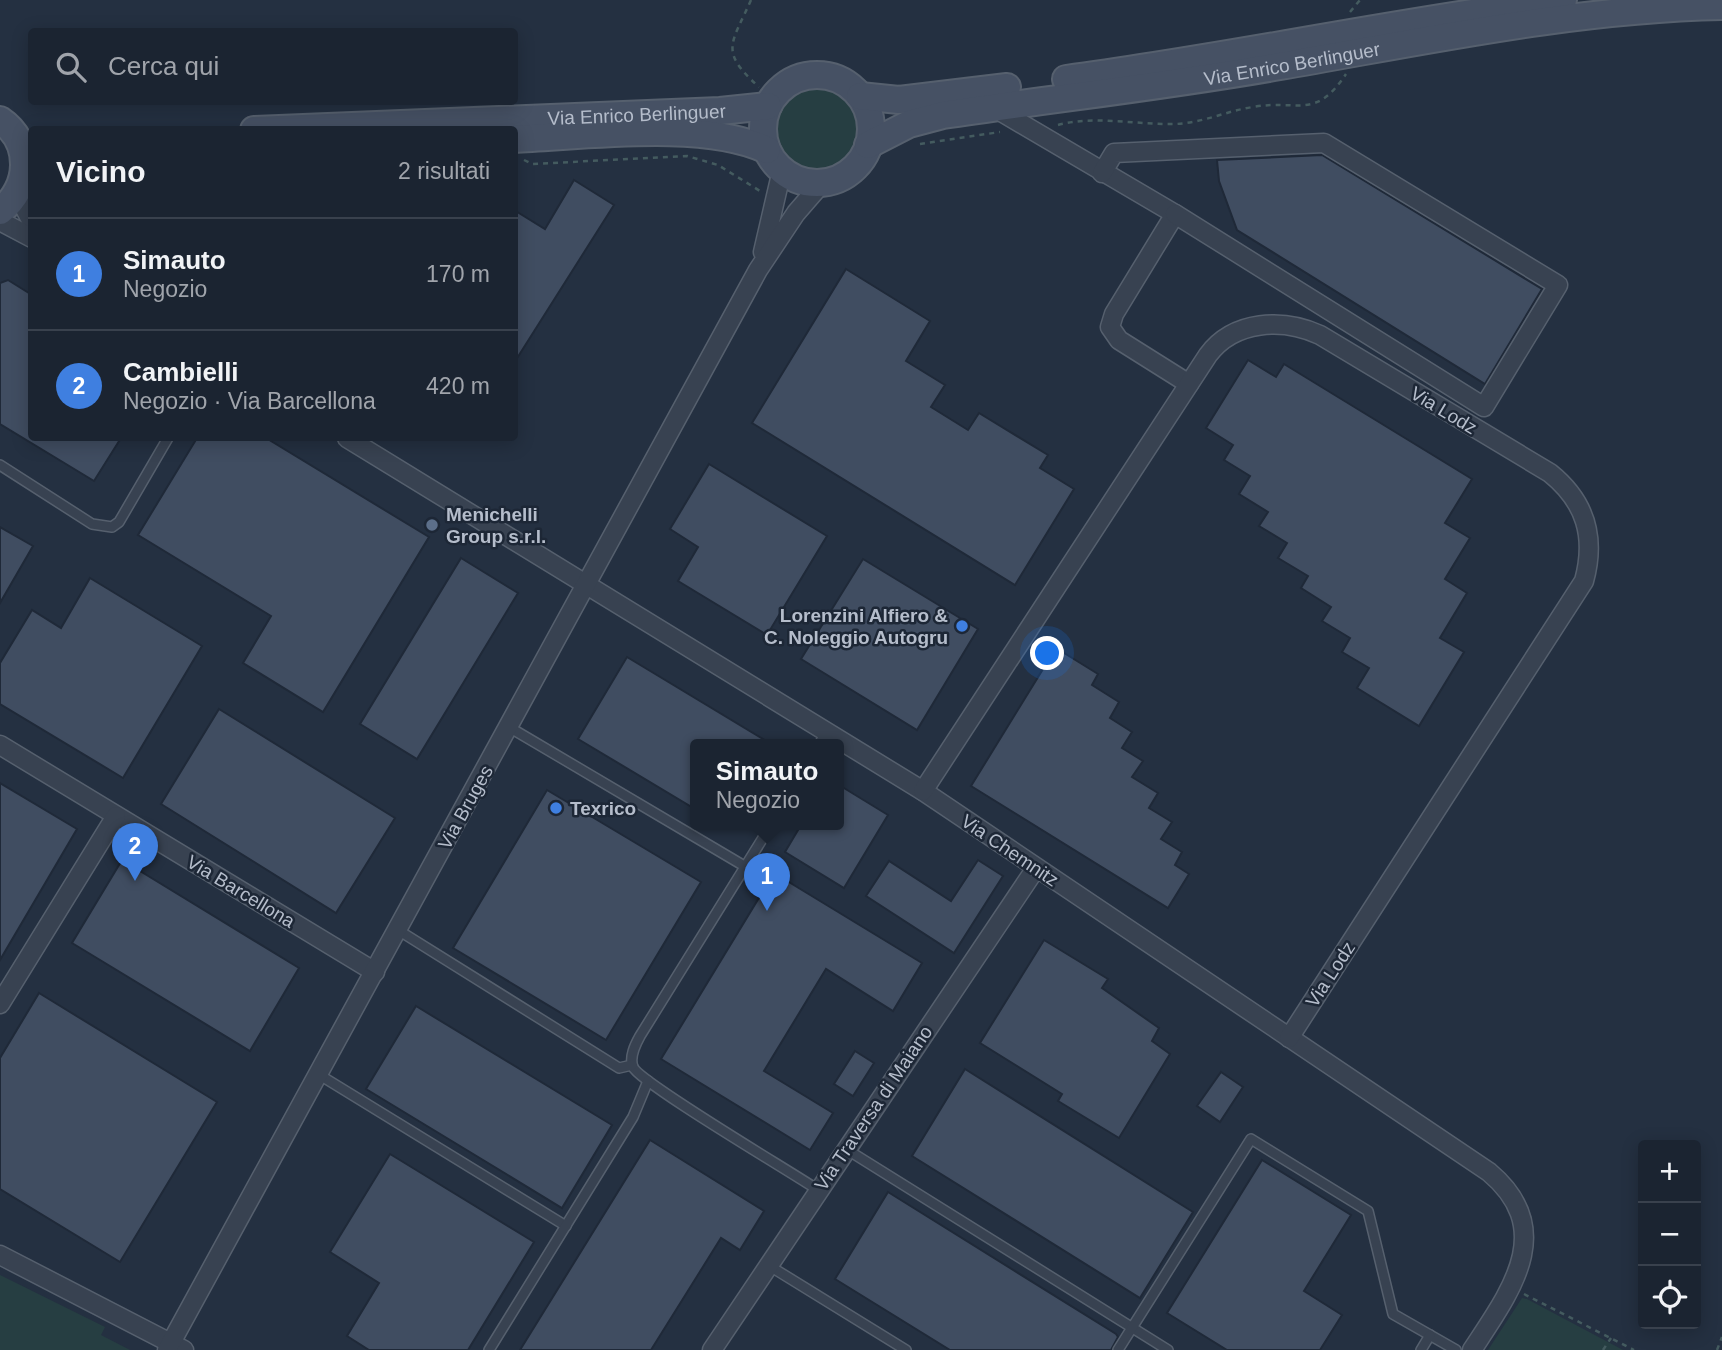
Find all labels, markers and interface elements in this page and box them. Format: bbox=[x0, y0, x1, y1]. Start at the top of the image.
search box bbox=[28, 28, 518, 105]
street label: Via Enrico Berlinguer bbox=[1203, 38, 1382, 89]
icon: search bbox=[52, 48, 90, 86]
text: Cerca qui bbox=[108, 51, 219, 81]
street label: Via Enrico Berlinguer bbox=[547, 100, 728, 129]
text: Vicino bbox=[56, 155, 145, 188]
text: 2 risultati bbox=[398, 158, 490, 184]
text: Simauto bbox=[123, 245, 226, 275]
text: 1 bbox=[73, 261, 85, 287]
text: 170 m bbox=[426, 261, 490, 287]
text: Negozio bbox=[123, 276, 207, 302]
text: Cambielli bbox=[123, 357, 239, 387]
text: 2 bbox=[73, 373, 85, 399]
text: 420 m bbox=[426, 373, 490, 399]
street label: Via Lodz bbox=[1407, 382, 1481, 438]
text: Negozio · Via Barcellona bbox=[123, 388, 376, 414]
place label: Menichelli Group s.r.l. bbox=[446, 504, 546, 547]
marker: Menichelli Group s.r.l. bbox=[424, 517, 440, 533]
place label: Lorenzini Alfiero & C. Noleggio Autogru bbox=[764, 605, 948, 648]
marker: Lorenzini Alfiero & C. Noleggio Autogru bbox=[954, 618, 970, 634]
your location bbox=[1030, 636, 1064, 670]
popup bbox=[690, 739, 844, 830]
text: Simauto bbox=[716, 756, 818, 786]
street label: Via Bruges bbox=[434, 762, 497, 853]
text: Negozio bbox=[716, 787, 800, 813]
place label: Texrico bbox=[570, 798, 636, 819]
marker: Texrico bbox=[548, 800, 564, 816]
street label: Via Chemnitz bbox=[957, 810, 1062, 891]
pin: 2 bbox=[112, 823, 158, 881]
street label: Via Barcellona bbox=[183, 851, 299, 932]
pin: 1 bbox=[744, 853, 790, 911]
street label: Via Lodz bbox=[1302, 938, 1359, 1011]
street label: Via Traversa di Maiano bbox=[810, 1022, 936, 1195]
map controls bbox=[1638, 1140, 1701, 1329]
button: + bbox=[1638, 1140, 1701, 1203]
button: − bbox=[1638, 1203, 1701, 1266]
button: locate bbox=[1638, 1266, 1701, 1329]

